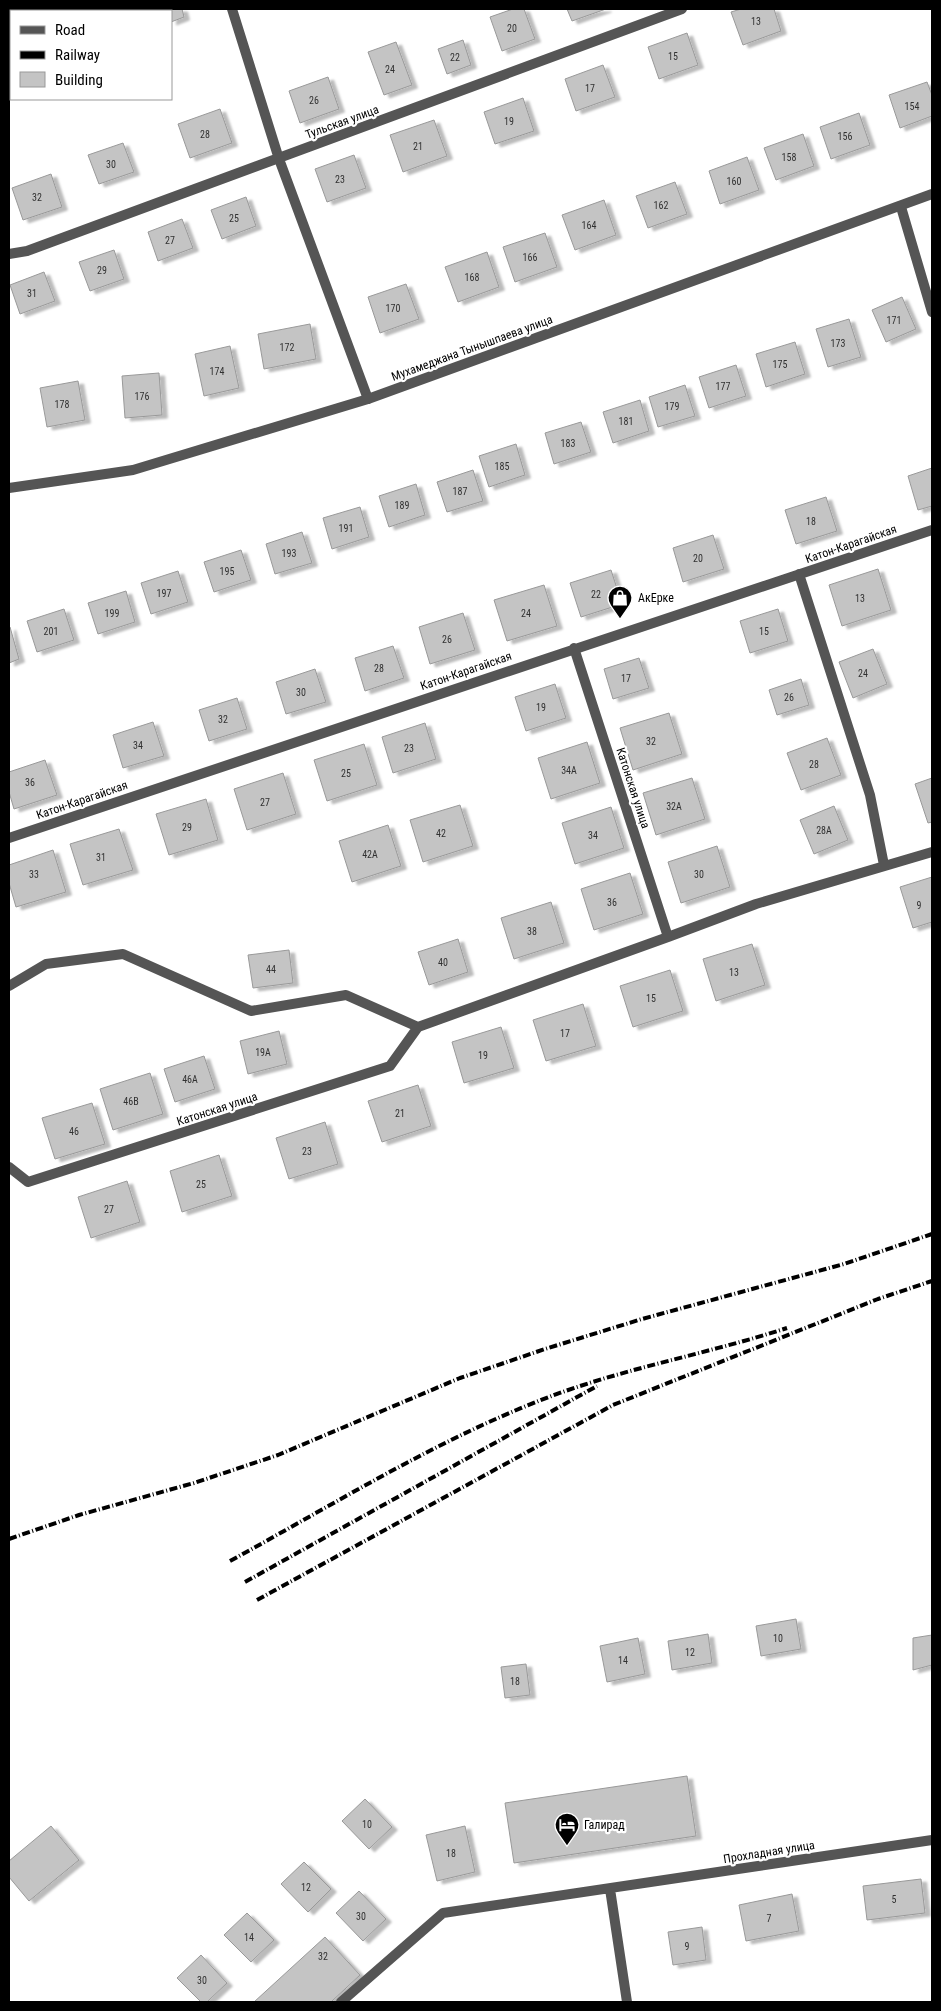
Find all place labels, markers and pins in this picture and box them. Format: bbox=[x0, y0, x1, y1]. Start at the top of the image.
shop icon: АкЕрке bbox=[607, 585, 633, 619]
place label: АкЕрке bbox=[638, 591, 674, 605]
hotel icon: Галирад bbox=[554, 1812, 580, 1846]
place label: Галирад bbox=[584, 1818, 625, 1832]

